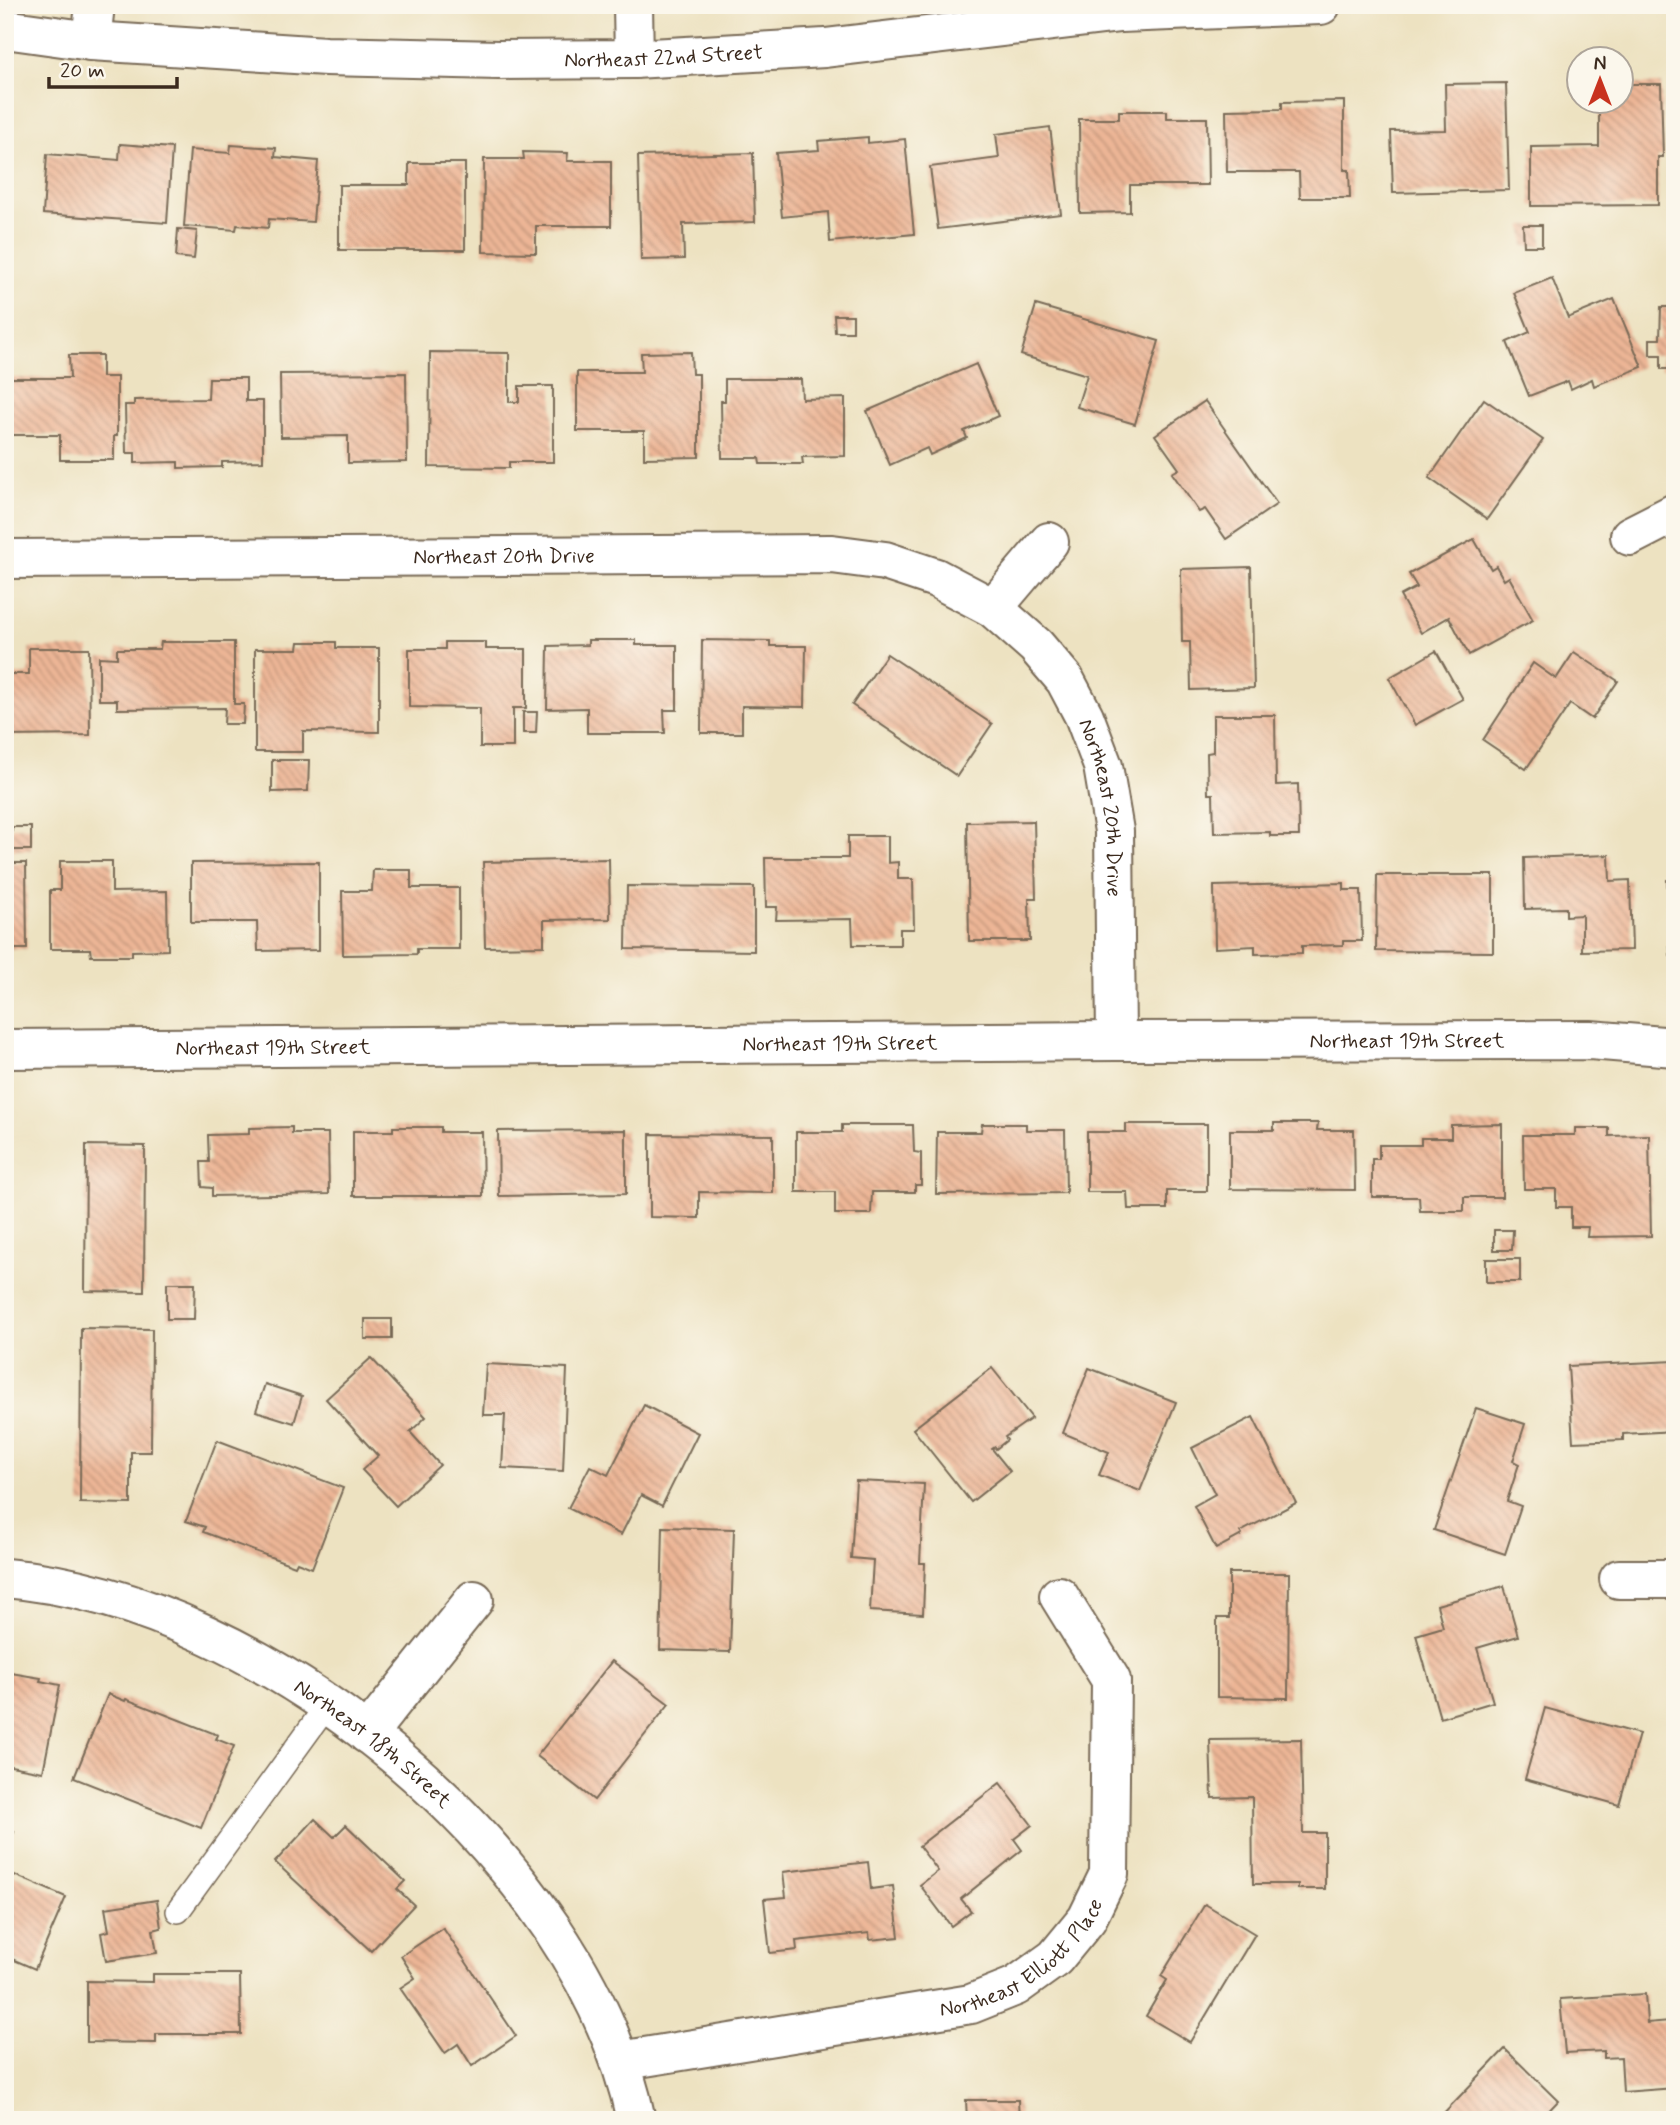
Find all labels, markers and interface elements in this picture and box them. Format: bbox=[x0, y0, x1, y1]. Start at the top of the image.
street label: Northeast 22nd Street bbox=[564, 39, 764, 75]
scale bar bbox=[49, 46, 177, 90]
north arrow bbox=[1564, 46, 1634, 116]
text: N bbox=[1594, 52, 1606, 77]
text: 20 m bbox=[60, 57, 105, 85]
street label: Northeast 20th Drive bbox=[413, 542, 595, 572]
street label: Northeast 20th Drive bbox=[1071, 715, 1128, 897]
street label: Northeast 19th Street bbox=[1309, 1027, 1505, 1056]
street label: Northeast 19th Street bbox=[742, 1029, 938, 1059]
street label: Northeast 19th Street bbox=[175, 1033, 371, 1063]
street label: Northeast 18th Street bbox=[288, 1673, 458, 1815]
street label: Northeast Elliott Place bbox=[938, 1894, 1110, 2024]

